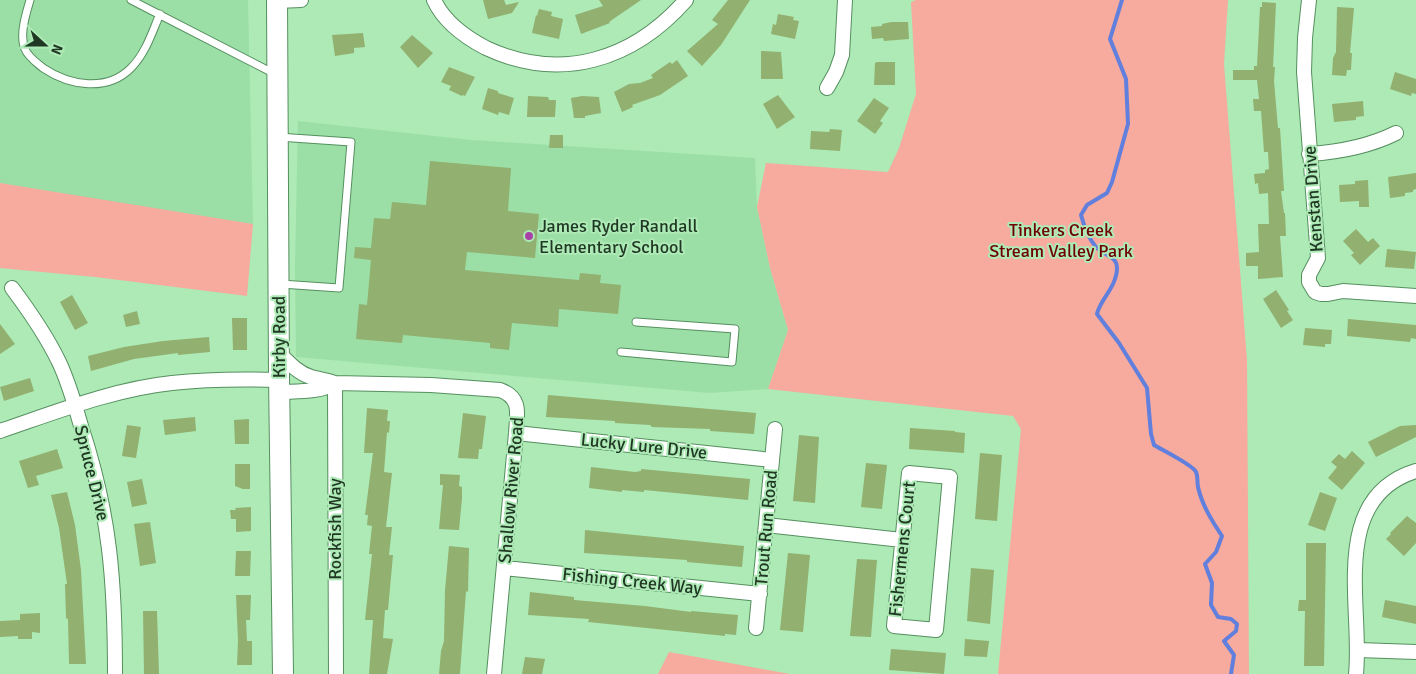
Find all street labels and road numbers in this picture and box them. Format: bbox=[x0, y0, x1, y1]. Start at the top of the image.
street label: Kenstan Drive bbox=[1298, 145, 1328, 253]
street label: Kirby Road bbox=[268, 296, 290, 378]
street label: Shallow River Road bbox=[494, 416, 528, 564]
street label: Spruce Drive bbox=[70, 423, 114, 523]
street label: Lucky Lure Drive bbox=[580, 428, 708, 464]
street label: Trout Run Road bbox=[750, 469, 782, 587]
street label: Rockfish Way bbox=[324, 478, 346, 580]
street label: Fishermens Court bbox=[884, 480, 920, 618]
street label: Fishing Creek Way bbox=[561, 563, 703, 599]

